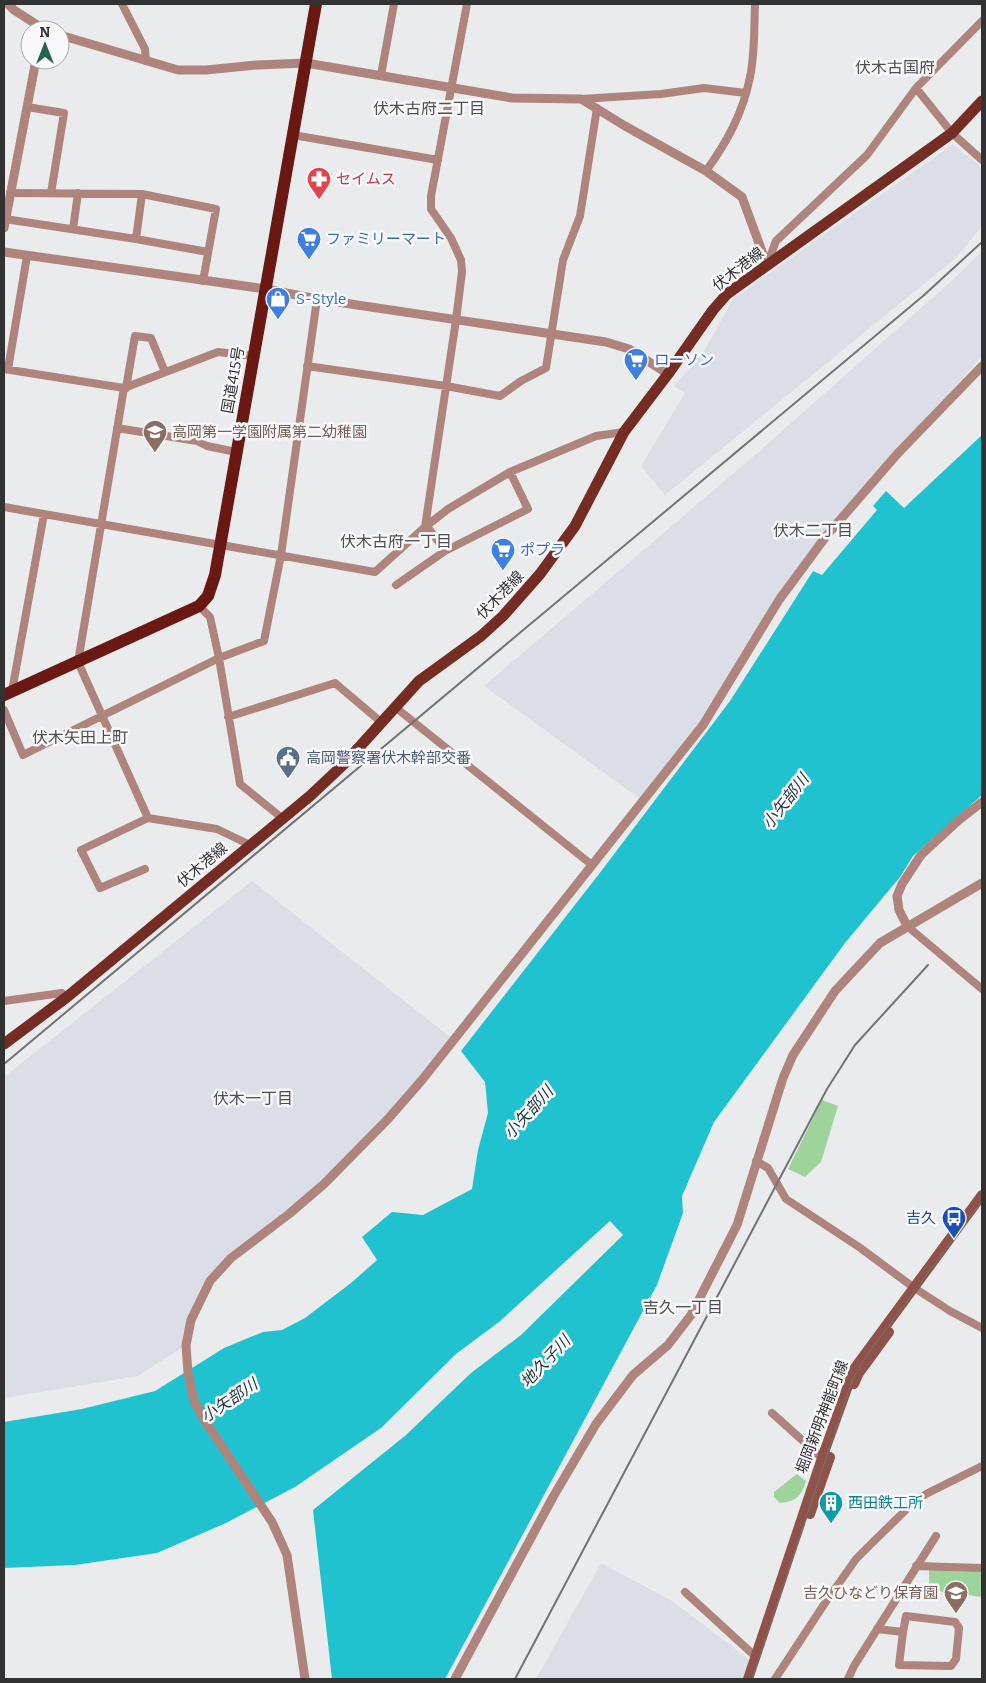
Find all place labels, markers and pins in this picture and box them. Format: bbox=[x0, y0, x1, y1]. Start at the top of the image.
pharmacy icon: セイムス bbox=[306, 166, 332, 200]
place label: セイムス bbox=[336, 170, 396, 188]
supermarket icon: ファミリーマート bbox=[296, 226, 322, 260]
place label: ファミリーマート bbox=[326, 230, 446, 248]
shop icon: S-Style bbox=[265, 286, 291, 320]
place label: S-Style bbox=[296, 290, 346, 308]
supermarket icon: ローソン bbox=[623, 347, 649, 381]
place label: ローソン bbox=[654, 351, 714, 369]
school or university icon: 高岡第一学園附属第二幼稚園 bbox=[142, 419, 168, 453]
place label: 高岡第一学園附属第二幼稚園 bbox=[172, 423, 367, 441]
supermarket icon: ポプラ bbox=[490, 537, 516, 571]
place label: ポプラ bbox=[520, 541, 565, 559]
public building icon: 高岡警察署伏木幹部交番 bbox=[275, 745, 301, 779]
place label: 高岡警察署伏木幹部交番 bbox=[306, 749, 471, 767]
bus stop icon: 吉久 bbox=[941, 1205, 967, 1239]
place label: 吉久 bbox=[906, 1209, 936, 1227]
building icon: 西田鉄工所 bbox=[818, 1490, 844, 1524]
place label: 西田鉄工所 bbox=[848, 1494, 923, 1512]
school or university icon: 吉久ひなどり保育園 bbox=[943, 1580, 969, 1614]
place label: 吉久ひなどり保育園 bbox=[803, 1584, 938, 1602]

